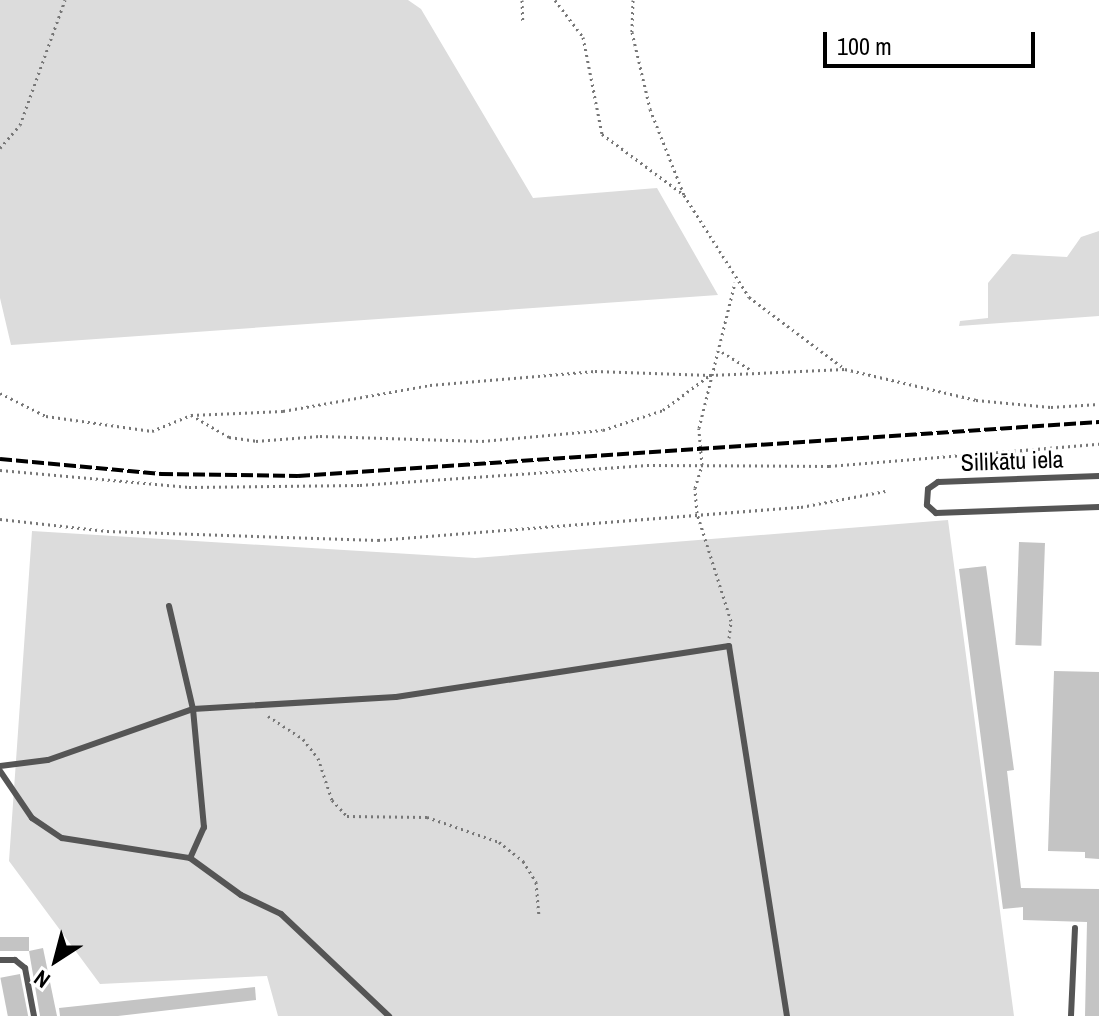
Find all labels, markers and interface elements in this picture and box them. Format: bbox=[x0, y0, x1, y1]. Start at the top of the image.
scale bar bbox=[827, 16, 1039, 66]
text: 100 m bbox=[837, 30, 892, 62]
street label: Silikātu iela bbox=[960, 445, 1064, 477]
north arrow bbox=[16, 920, 96, 1000]
text: N bbox=[28, 963, 56, 995]

